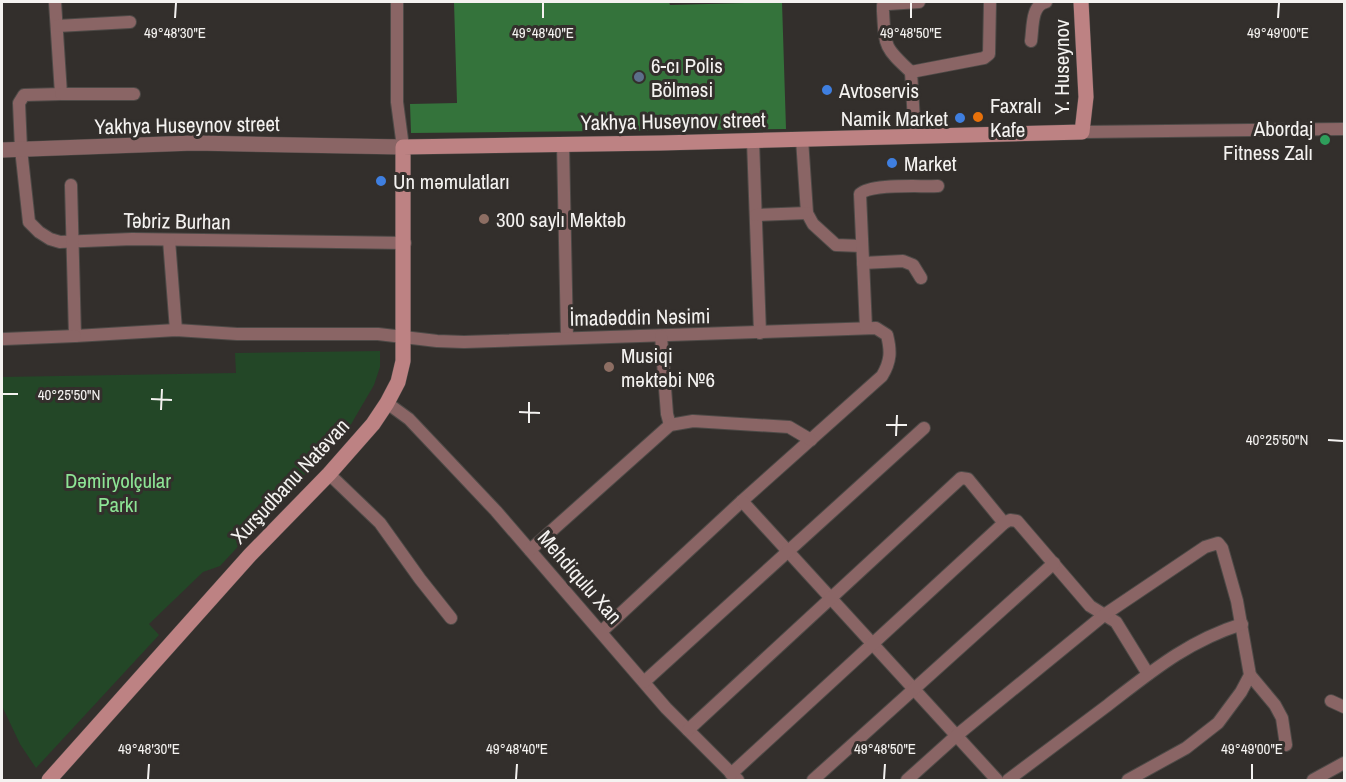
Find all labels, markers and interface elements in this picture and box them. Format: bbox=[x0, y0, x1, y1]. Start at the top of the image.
street label: Y. Huseynov bbox=[1047, 19, 1076, 115]
text: 49°48'30"E bbox=[144, 22, 206, 43]
text: 49°48'40"E bbox=[512, 22, 574, 43]
text: 49°48'50"E bbox=[880, 22, 942, 43]
text: 49°49'00"E bbox=[1247, 22, 1309, 43]
place label: 6-cı Polis Bölməsi bbox=[651, 51, 723, 104]
marker: 6-cı Polis Bölməsi bbox=[632, 70, 646, 84]
place label: Avtoservis bbox=[838, 76, 919, 105]
marker: Avtoservis bbox=[820, 83, 834, 97]
place label: Faxralı Kafe bbox=[990, 91, 1042, 144]
place label: Namik Market bbox=[841, 104, 948, 133]
street label: Yakhya Huseynov street bbox=[580, 105, 766, 137]
street label: Yakhya Huseynov street bbox=[94, 109, 280, 141]
marker: Faxralı Kafe bbox=[971, 110, 985, 124]
marker: Namik Market bbox=[953, 111, 967, 125]
place label: Abordaj Fitness Zalı bbox=[1223, 114, 1313, 167]
marker: Abordaj Fitness Zalı bbox=[1318, 133, 1332, 147]
place label: Market bbox=[904, 149, 957, 178]
marker: Market bbox=[885, 156, 899, 170]
place label: Un məmulatları bbox=[393, 167, 510, 196]
marker: Un məmulatları bbox=[374, 174, 388, 188]
place label: 300 saylı Məktəb bbox=[496, 205, 626, 234]
street label: Təbriz Burhan bbox=[123, 206, 231, 236]
marker: 300 saylı Məktəb bbox=[477, 212, 491, 226]
street label: İmadəddin Nəsimi bbox=[569, 301, 711, 333]
place label: Musiqi məktəbi №6 bbox=[621, 341, 715, 394]
marker: Musiqi məktəbi №6 bbox=[602, 360, 616, 374]
text: 40°25'50"N bbox=[38, 384, 100, 405]
street label: Xurşudbanu Natəvan bbox=[224, 412, 356, 550]
text: 40°25'50"N bbox=[1246, 429, 1308, 450]
park label: Dəmiryolçular Parkı bbox=[65, 466, 171, 519]
street label: Mehdiqulu Xan bbox=[531, 524, 629, 630]
text: 49°48'30"E bbox=[118, 738, 180, 759]
text: 49°48'40"E bbox=[486, 738, 548, 759]
text: 49°48'50"E bbox=[854, 738, 916, 759]
text: 49°49'00"E bbox=[1221, 738, 1283, 759]

